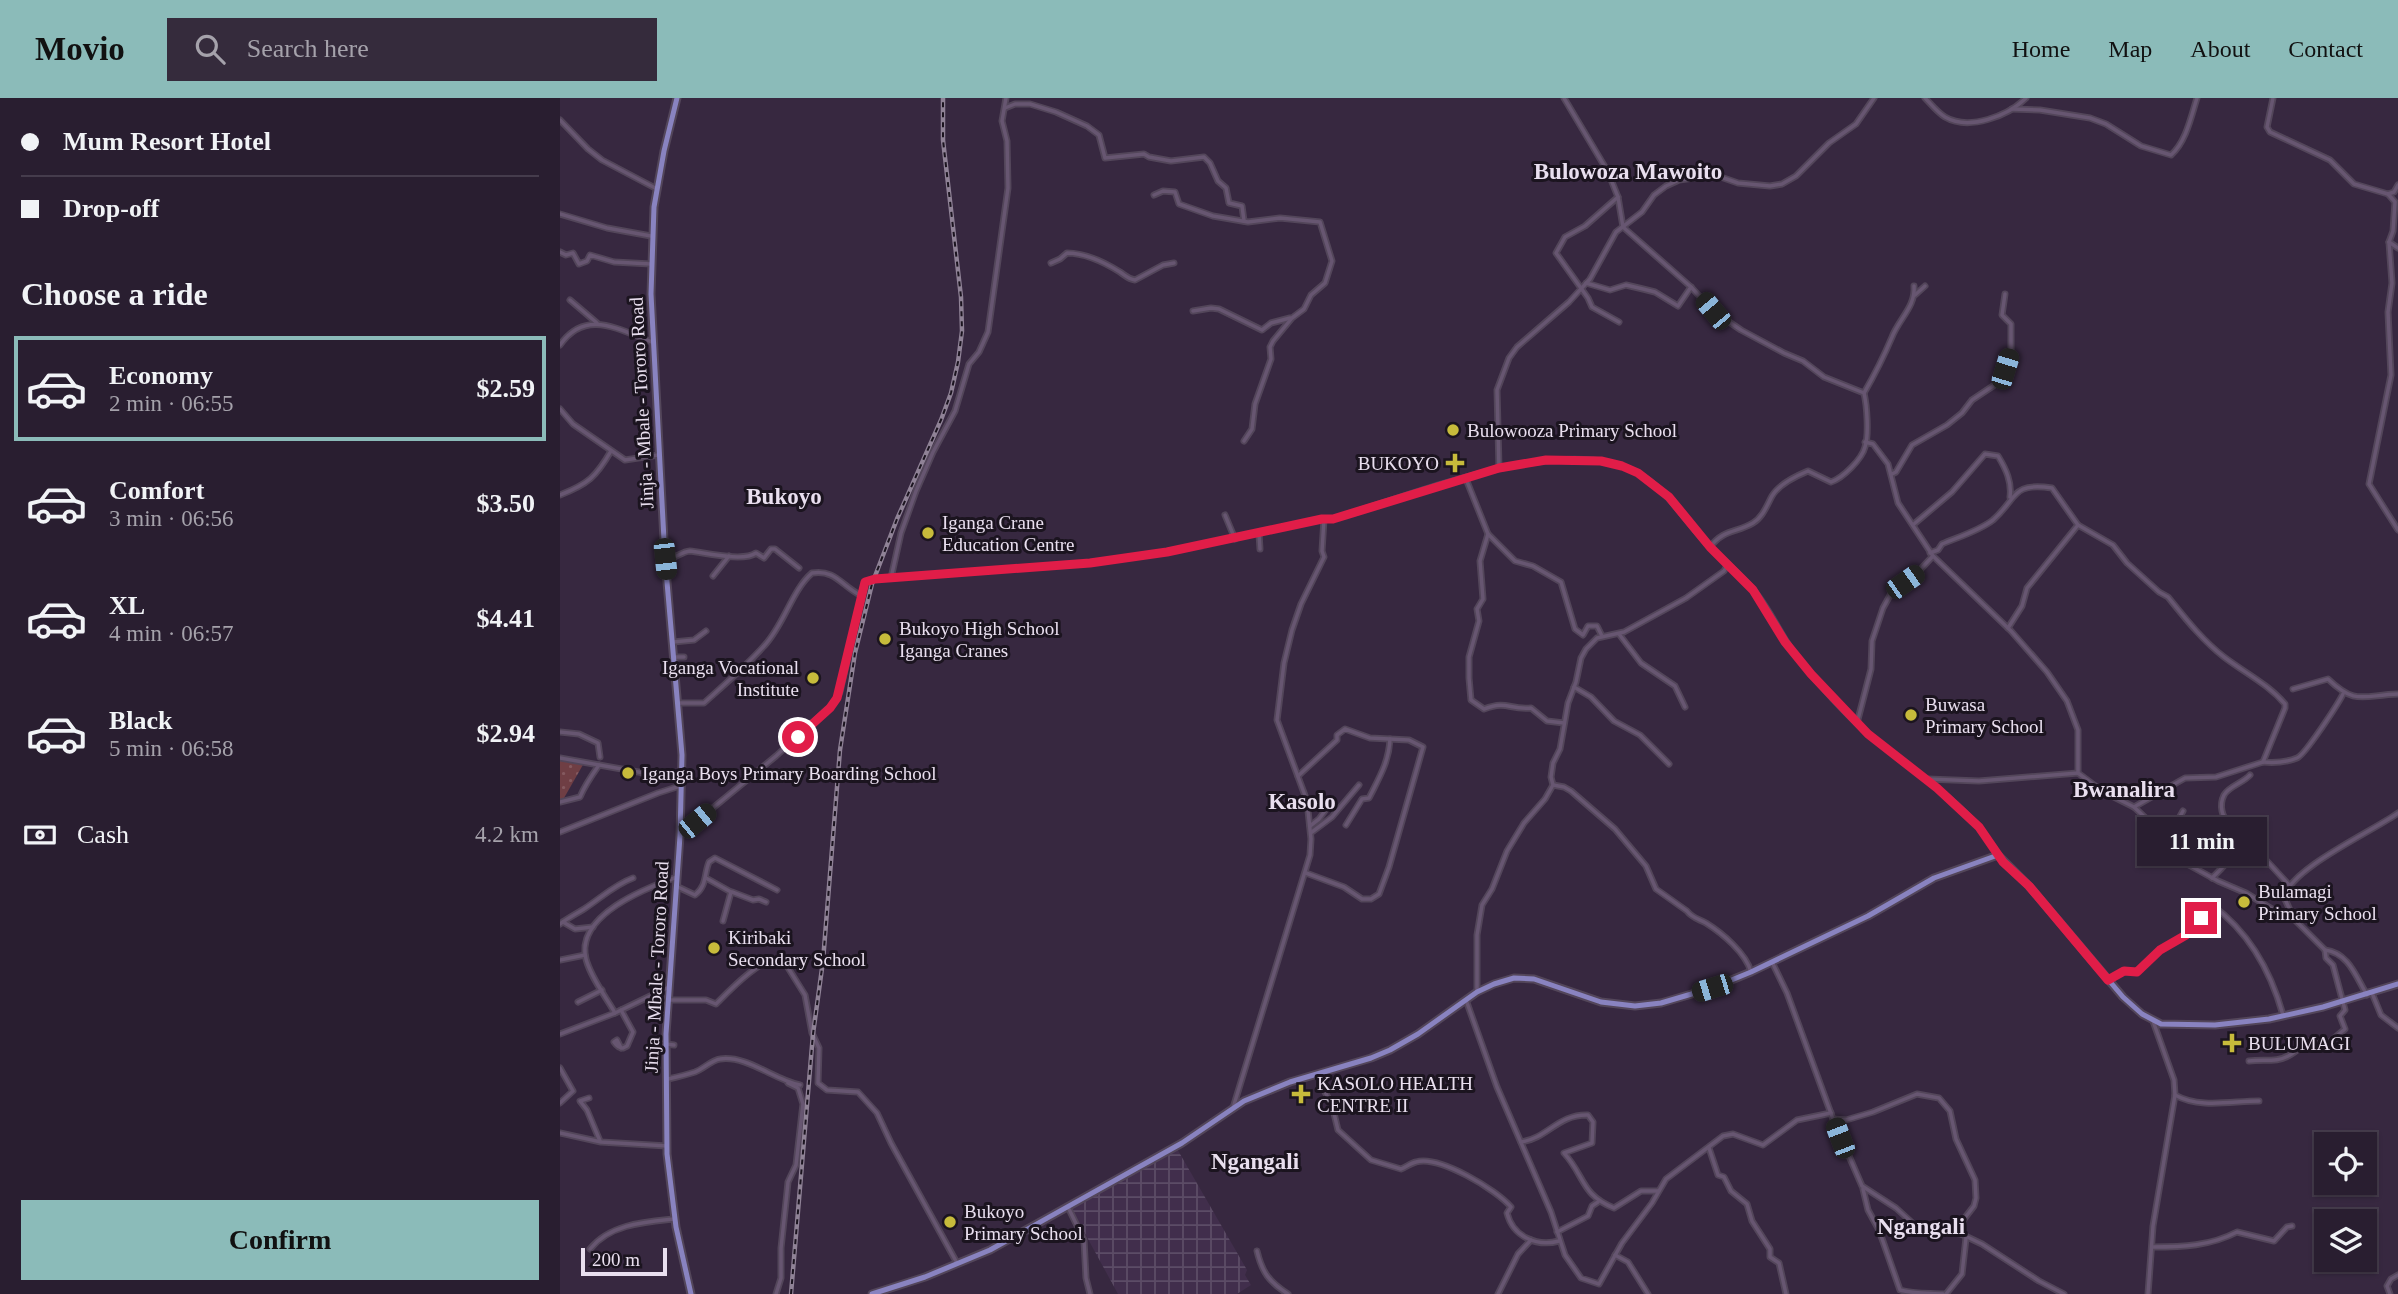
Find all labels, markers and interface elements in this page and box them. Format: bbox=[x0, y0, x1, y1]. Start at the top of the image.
search box bbox=[167, 18, 657, 81]
icon: search bbox=[191, 30, 229, 68]
text: Movio bbox=[35, 31, 125, 67]
text: Search here bbox=[247, 34, 369, 63]
text: Home bbox=[2012, 36, 2070, 62]
text: Map bbox=[2108, 36, 2152, 62]
text: About bbox=[2190, 36, 2250, 62]
text: Contact bbox=[2288, 36, 2363, 62]
text: Mum Resort Hotel bbox=[63, 127, 271, 156]
district label: Bulowoza Mawoito bbox=[1534, 159, 1722, 184]
text: Drop-off bbox=[63, 194, 159, 223]
text: Choose a ride bbox=[21, 276, 208, 312]
car bbox=[1692, 288, 1735, 334]
street label: Jinja - Mbale - Tororo Road bbox=[625, 296, 658, 509]
car bbox=[1989, 346, 2022, 392]
icon: car bbox=[25, 357, 88, 420]
text: Economy bbox=[109, 361, 213, 390]
text: $2.59 bbox=[477, 374, 535, 403]
text: 2 min · 06:55 bbox=[109, 391, 234, 416]
place label: Bulowooza Primary School bbox=[1467, 420, 1677, 441]
marker: Bulowooza Primary School bbox=[1445, 422, 1461, 438]
place label: BUKOYO bbox=[1358, 453, 1439, 474]
marker: BUKOYO bbox=[1445, 453, 1465, 473]
icon: car bbox=[25, 472, 88, 535]
text: Comfort bbox=[109, 476, 204, 505]
district label: Bukoyo bbox=[746, 484, 822, 509]
text: $3.50 bbox=[477, 489, 535, 518]
text: 3 min · 06:56 bbox=[109, 506, 234, 531]
place label: Iganga Crane Education Centre bbox=[942, 512, 1074, 555]
marker: Iganga Crane Education Centre bbox=[920, 525, 936, 541]
car bbox=[653, 537, 678, 581]
car bbox=[1882, 561, 1929, 603]
icon: car bbox=[25, 587, 88, 650]
text: XL bbox=[109, 591, 145, 620]
text: $4.41 bbox=[477, 604, 535, 633]
place label: Bukoyo High School Iganga Cranes bbox=[899, 618, 1059, 661]
text: 4 min · 06:57 bbox=[109, 621, 234, 646]
marker: Bukoyo High School Iganga Cranes bbox=[877, 631, 893, 647]
place label: Iganga Vocational Institute bbox=[662, 657, 799, 700]
marker: Iganga Vocational Institute bbox=[805, 670, 821, 686]
place label: Buwasa Primary School bbox=[1925, 694, 2044, 737]
icon: car bbox=[25, 702, 88, 765]
text: Black bbox=[109, 706, 173, 735]
marker: Buwasa Primary School bbox=[1903, 707, 1919, 723]
text: $2.94 bbox=[477, 719, 535, 748]
route start bbox=[782, 721, 814, 753]
text: 5 min · 06:58 bbox=[109, 736, 234, 761]
place label: Iganga Boys Primary Boarding School bbox=[642, 763, 936, 784]
marker: Iganga Boys Primary Boarding School bbox=[620, 765, 636, 781]
district label: Bwanalira bbox=[2073, 777, 2176, 802]
district label: Kasolo bbox=[1268, 789, 1336, 814]
car bbox=[675, 800, 720, 842]
icon: cash bbox=[21, 816, 59, 854]
callout: 11 min bbox=[2136, 816, 2266, 866]
text: Cash bbox=[77, 820, 129, 849]
text: 4.2 km bbox=[475, 822, 539, 847]
text: 11 min bbox=[2169, 829, 2235, 854]
street label: Jinja - Mbale - Tororo Road bbox=[640, 860, 673, 1073]
place label: Bulamagi Primary School bbox=[2258, 881, 2377, 924]
marker: Bulamagi Primary School bbox=[2236, 894, 2252, 910]
route end bbox=[2185, 902, 2217, 934]
place label: Kiribaki Secondary School bbox=[728, 927, 866, 970]
marker: Kiribaki Secondary School bbox=[706, 940, 722, 956]
car bbox=[1689, 972, 1736, 1004]
marker: BULUMAGI bbox=[2222, 1033, 2242, 1053]
place label: BULUMAGI bbox=[2248, 1033, 2350, 1054]
place label: KASOLO HEALTH CENTRE II bbox=[1317, 1073, 1473, 1116]
marker: KASOLO HEALTH CENTRE II bbox=[1291, 1084, 1311, 1104]
car bbox=[1823, 1115, 1858, 1161]
map controls bbox=[2314, 1132, 2377, 1272]
button: locate bbox=[2314, 1132, 2377, 1195]
district label: Ngangali bbox=[1211, 1149, 1300, 1174]
button: Confirm bbox=[21, 1200, 539, 1280]
place label: Bukoyo Primary School bbox=[964, 1201, 1083, 1244]
button: layers bbox=[2314, 1209, 2377, 1272]
marker: Bukoyo Primary School bbox=[942, 1214, 958, 1230]
district label: Ngangali bbox=[1877, 1214, 1966, 1239]
scale bar bbox=[581, 1245, 667, 1277]
text: 200 m bbox=[592, 1249, 640, 1270]

